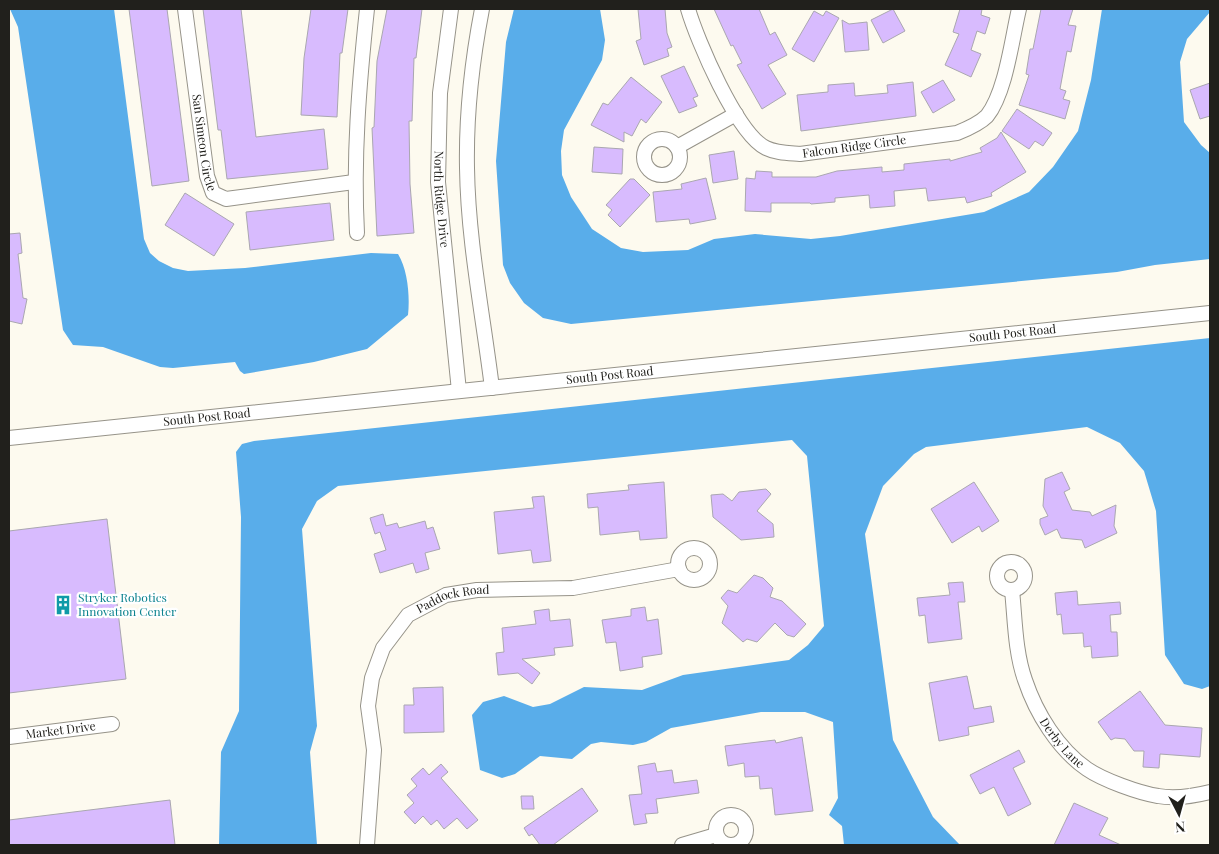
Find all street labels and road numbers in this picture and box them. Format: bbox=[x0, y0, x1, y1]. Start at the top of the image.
street label: San Simeon Circle bbox=[189, 93, 221, 193]
street label: Falcon Ridge Circle bbox=[801, 131, 907, 161]
street label: North Ridge Drive bbox=[431, 150, 454, 248]
street label: South Post Road bbox=[968, 320, 1057, 345]
street label: South Post Road bbox=[565, 362, 654, 387]
street label: South Post Road bbox=[162, 404, 251, 429]
street label: Paddock Road bbox=[413, 581, 490, 616]
street label: Derby Lane bbox=[1037, 714, 1088, 771]
street label: Market Drive bbox=[25, 717, 96, 742]

